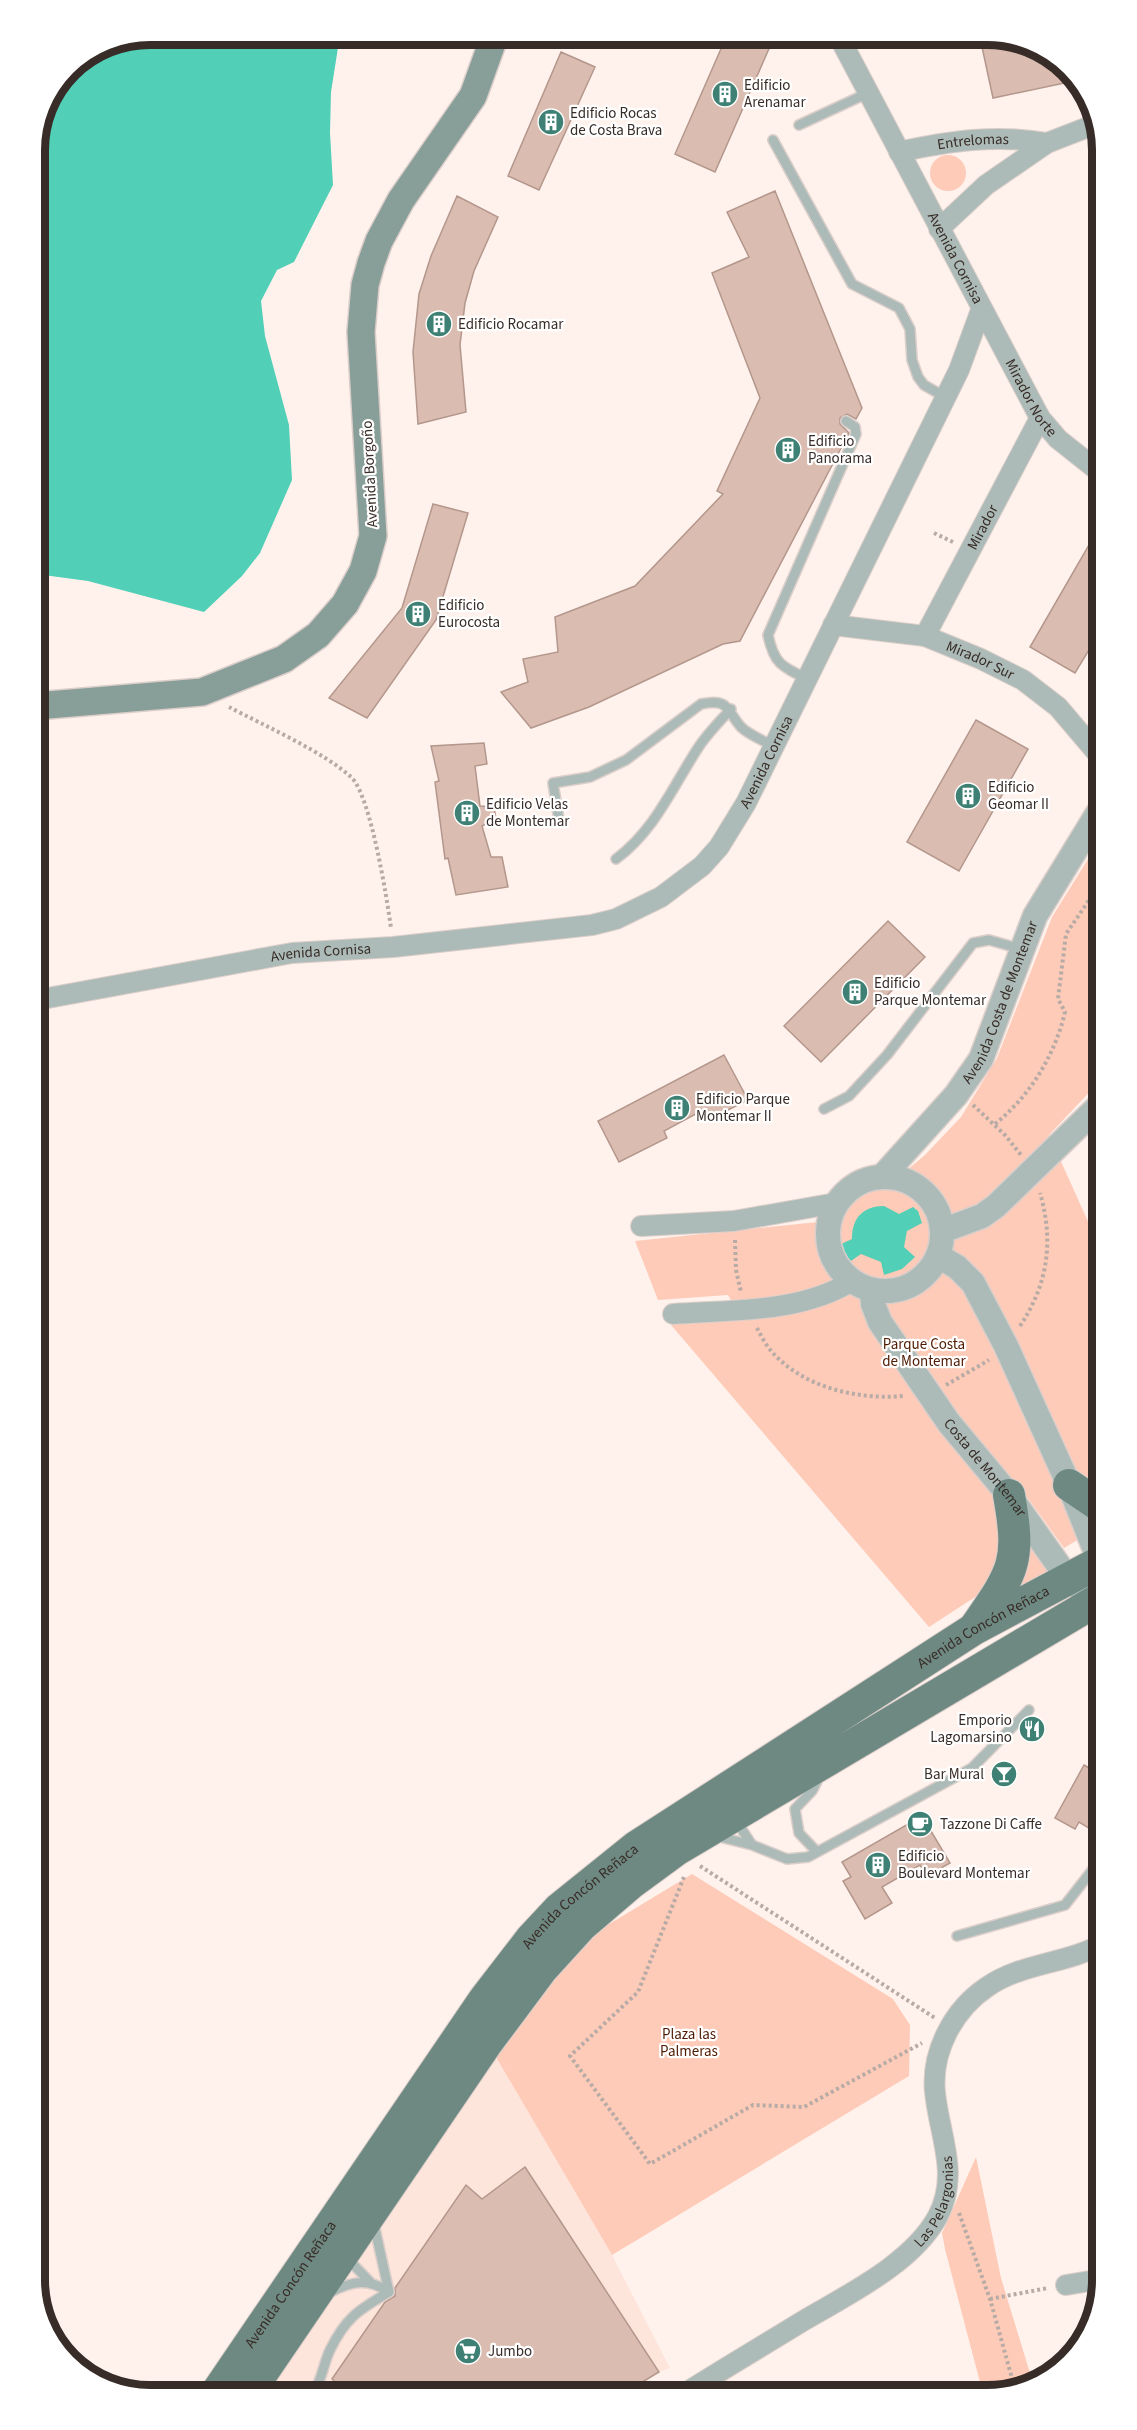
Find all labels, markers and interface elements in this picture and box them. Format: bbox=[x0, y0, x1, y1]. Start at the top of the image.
place label: Edificio Arenamar bbox=[744, 75, 806, 113]
building icon: Edificio Arenamar bbox=[710, 79, 740, 109]
place label: Edificio Rocas de Costa Brava bbox=[570, 103, 662, 141]
building icon: Edificio Rocas de Costa Brava bbox=[536, 107, 566, 137]
street label: Entrelomas bbox=[936, 128, 1009, 155]
street label: Avenida Cornisa bbox=[923, 208, 988, 307]
building icon: Edificio Rocamar bbox=[424, 309, 454, 339]
place label: Edificio Rocamar bbox=[458, 314, 564, 335]
street label: Mirador Norte bbox=[1000, 355, 1062, 441]
street label: Avenida Borgoño bbox=[357, 420, 383, 528]
place label: Edificio Panorama bbox=[808, 431, 872, 469]
building icon: Edificio Panorama bbox=[773, 435, 803, 465]
street label: Mirador bbox=[962, 500, 1003, 554]
place label: Edificio Eurocosta bbox=[438, 595, 500, 633]
building icon: Edificio Eurocosta bbox=[403, 599, 433, 629]
street label: Mirador Sur bbox=[943, 635, 1019, 685]
street label: Avenida Cornisa bbox=[735, 712, 798, 812]
place label: Edificio Geomar II bbox=[988, 777, 1049, 815]
building icon: Edificio Geomar II bbox=[953, 781, 983, 811]
place label: Edificio Velas de Montemar bbox=[486, 794, 570, 832]
building icon: Edificio Velas de Montemar bbox=[452, 798, 482, 828]
street label: Avenida Costa de Montemar bbox=[957, 917, 1043, 1088]
street label: Avenida Cornisa bbox=[269, 938, 372, 967]
place label: Edificio Parque Montemar bbox=[874, 973, 987, 1011]
building icon: Edificio Parque Montemar bbox=[840, 977, 870, 1007]
place label: Edificio Parque Montemar II bbox=[696, 1089, 790, 1127]
building icon: Edificio Parque Montemar II bbox=[662, 1093, 692, 1123]
park label: Parque Costa de Montemar bbox=[882, 1334, 967, 1372]
street label: Costa de Montemar bbox=[939, 1414, 1032, 1522]
street label: Avenida Concón Reñaca bbox=[913, 1580, 1053, 1674]
place label: Emporio Lagomarsino bbox=[930, 1710, 1012, 1748]
restaurant icon: Emporio Lagomarsino bbox=[1017, 1714, 1047, 1744]
bar icon: Bar Mural bbox=[989, 1759, 1019, 1789]
place label: Bar Mural bbox=[924, 1764, 984, 1785]
cafe icon: Tazzone Di Caffe bbox=[905, 1809, 935, 1839]
place label: Tazzone Di Caffe bbox=[940, 1814, 1042, 1835]
street label: Avenida Concón Reñaca bbox=[517, 1839, 643, 1953]
place label: Edificio Boulevard Montemar bbox=[898, 1846, 1031, 1884]
building icon: Edificio Boulevard Montemar bbox=[863, 1850, 893, 1880]
park label: Plaza las Palmeras bbox=[660, 2024, 718, 2062]
street label: Las Pelargonias bbox=[909, 2155, 958, 2252]
street label: Avenida Concón Reñaca bbox=[240, 2216, 341, 2352]
supermarket icon: Jumbo bbox=[453, 2336, 483, 2366]
place label: Jumbo bbox=[488, 2341, 532, 2362]

